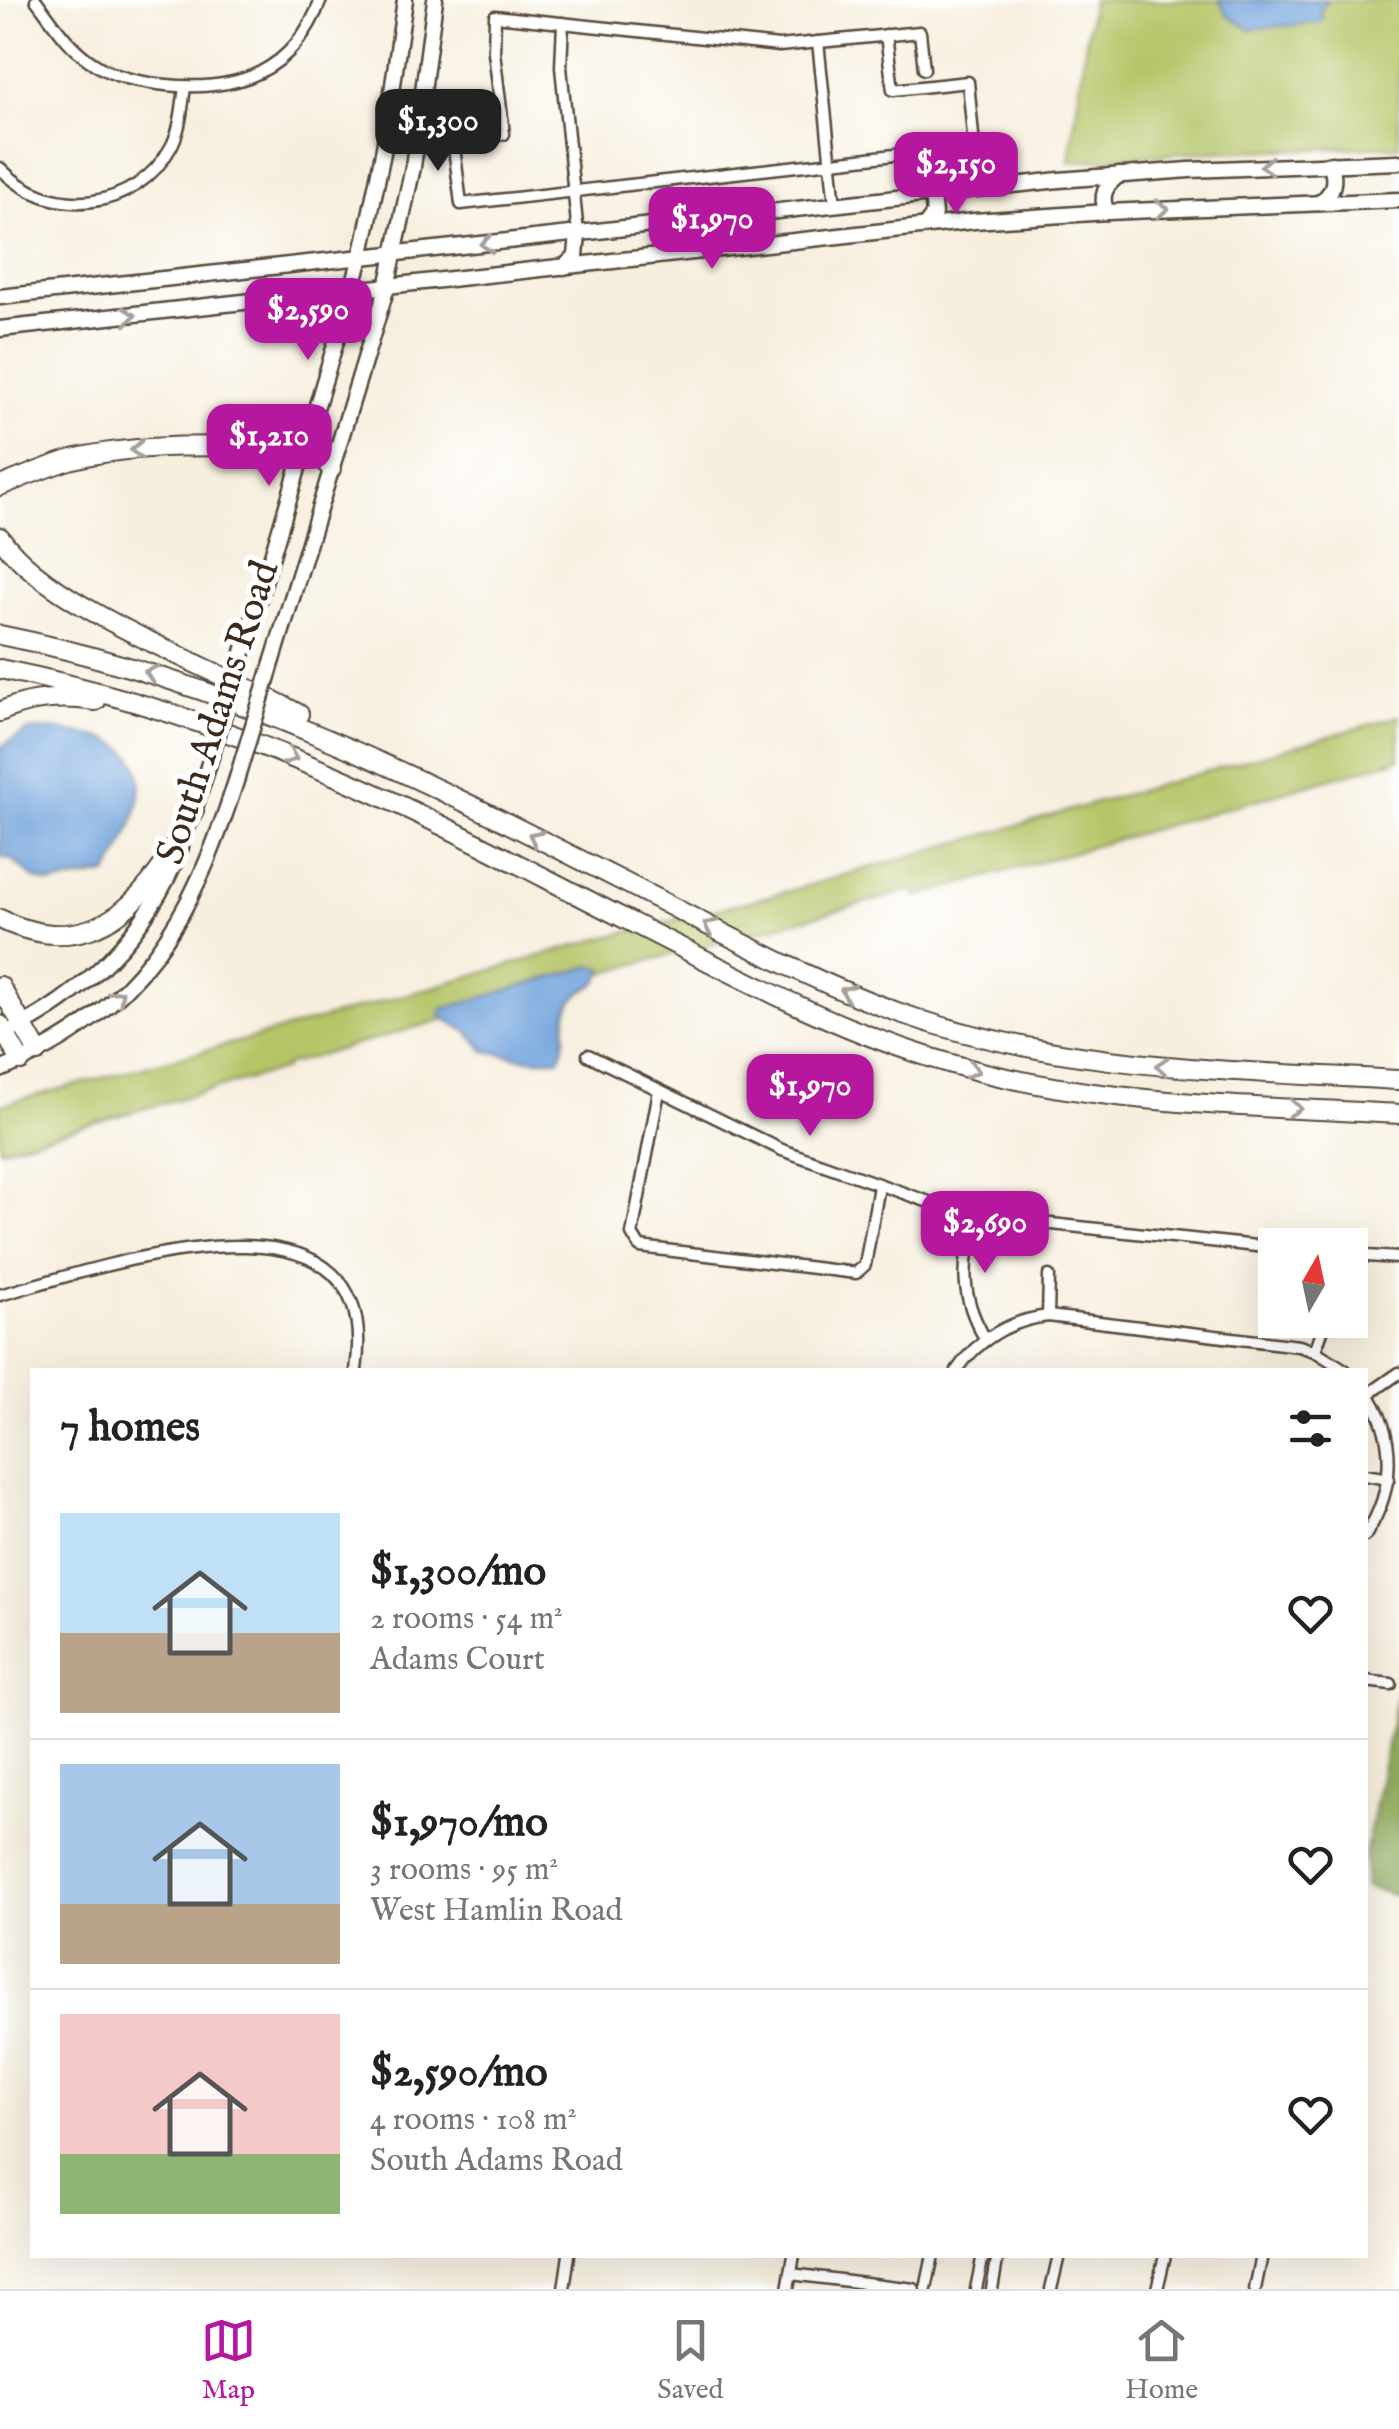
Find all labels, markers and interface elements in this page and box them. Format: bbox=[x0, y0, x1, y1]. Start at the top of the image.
pin: $1,300 bbox=[357, 89, 519, 174]
text: $1,300 bbox=[397, 101, 479, 142]
pin: $2,150 bbox=[875, 132, 1037, 217]
text: $2,150 bbox=[916, 144, 996, 185]
one-way arrow bbox=[1258, 156, 1274, 177]
pin: $1,970 bbox=[631, 187, 793, 272]
text: $1,970 bbox=[671, 199, 753, 240]
one-way arrow bbox=[1154, 199, 1170, 220]
one-way arrow bbox=[478, 233, 494, 254]
pin: $2,590 bbox=[227, 278, 389, 363]
text: $2,590 bbox=[267, 290, 349, 331]
one-way arrow bbox=[121, 306, 137, 327]
pin: $1,210 bbox=[188, 404, 350, 489]
text: $1,210 bbox=[229, 416, 309, 457]
one-way arrow bbox=[129, 440, 145, 461]
street label: South Adams Road bbox=[146, 554, 292, 871]
one-way arrow bbox=[144, 664, 161, 685]
one-way arrow bbox=[281, 745, 298, 765]
one-way arrow bbox=[527, 829, 545, 849]
one-way arrow bbox=[703, 918, 721, 938]
one-way arrow bbox=[839, 984, 857, 1004]
one-way arrow bbox=[106, 990, 124, 1008]
pin: $1,970 bbox=[729, 1054, 891, 1139]
one-way arrow bbox=[1153, 1055, 1169, 1077]
one-way arrow bbox=[964, 1058, 981, 1079]
text: $1,970 bbox=[769, 1066, 851, 1107]
one-way arrow bbox=[1287, 1097, 1303, 1118]
pin: $2,690 bbox=[904, 1191, 1066, 1276]
text: $2,690 bbox=[943, 1203, 1027, 1244]
north arrow bbox=[1258, 1228, 1368, 1338]
map controls bbox=[1258, 1228, 1368, 1338]
icon: filters bbox=[1283, 1401, 1338, 1456]
text: 7 homes bbox=[60, 1402, 200, 1455]
text: $1,300/mo bbox=[370, 1546, 546, 1599]
icon: home bbox=[140, 1553, 260, 1673]
icon: heart bbox=[1283, 1586, 1338, 1641]
text: 2 rooms · 54 m² bbox=[370, 1599, 563, 1640]
text: Adams Court bbox=[370, 1640, 545, 1681]
text: $1,970/mo bbox=[370, 1797, 548, 1850]
icon: home bbox=[140, 1804, 260, 1924]
icon: heart bbox=[1283, 1837, 1338, 1892]
text: 3 rooms · 95 m² bbox=[370, 1850, 558, 1891]
text: West Hamlin Road bbox=[370, 1891, 623, 1932]
text: $2,590/mo bbox=[370, 2047, 548, 2100]
icon: home bbox=[140, 2054, 260, 2174]
icon: heart bbox=[1283, 2087, 1338, 2142]
text: 4 rooms · 108 m² bbox=[370, 2100, 577, 2141]
text: South Adams Road bbox=[370, 2141, 623, 2182]
tab: Map bbox=[201, 2313, 256, 2408]
tab: Saved bbox=[657, 2313, 724, 2408]
tab: Home bbox=[1125, 2313, 1198, 2408]

